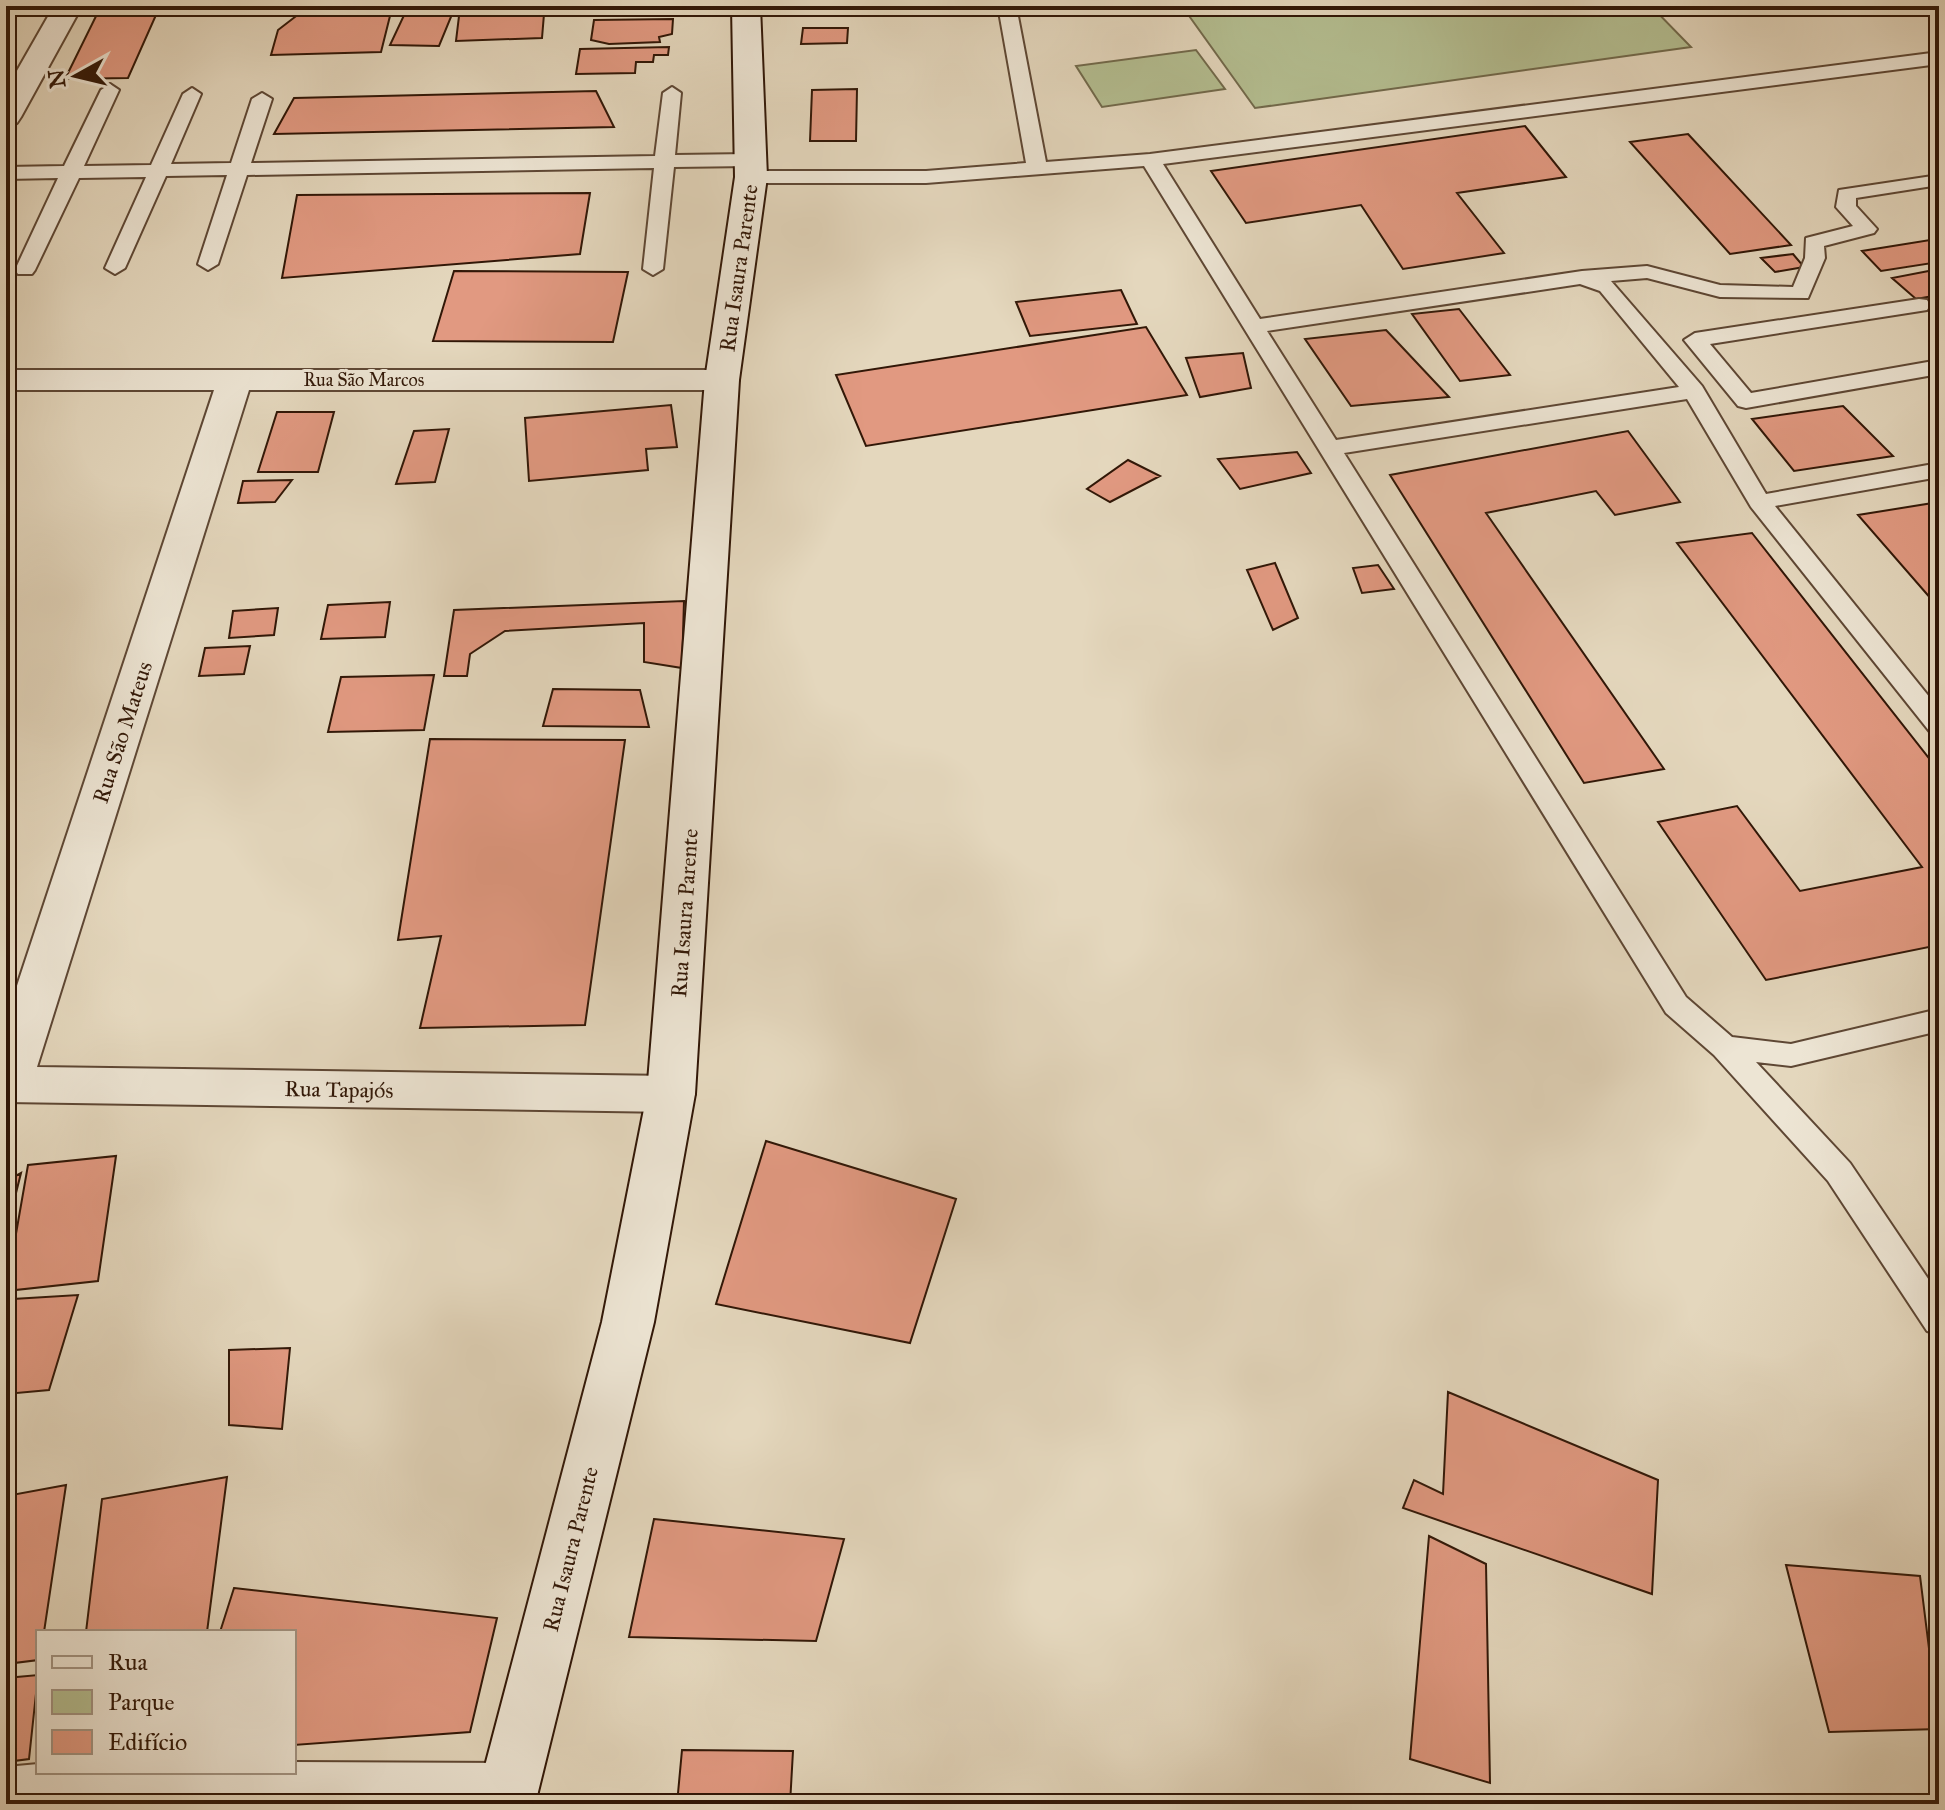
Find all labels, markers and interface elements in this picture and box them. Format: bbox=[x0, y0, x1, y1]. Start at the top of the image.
north arrow bbox=[36, 36, 116, 116]
text: N bbox=[42, 67, 71, 90]
street label: Rua Isaura Parente bbox=[713, 182, 764, 354]
street label: Rua São Marcos bbox=[304, 369, 424, 391]
street label: Rua São Mateus bbox=[87, 658, 158, 807]
street label: Rua Isaura Parente bbox=[665, 828, 704, 998]
street label: Rua Tapajós bbox=[284, 1075, 394, 1104]
street label: Rua Isaura Parente bbox=[537, 1464, 604, 1634]
legend bbox=[36, 1630, 296, 1774]
text: Rua bbox=[108, 1647, 148, 1677]
text: Parque bbox=[108, 1687, 175, 1717]
text: Edifício bbox=[108, 1727, 187, 1757]

